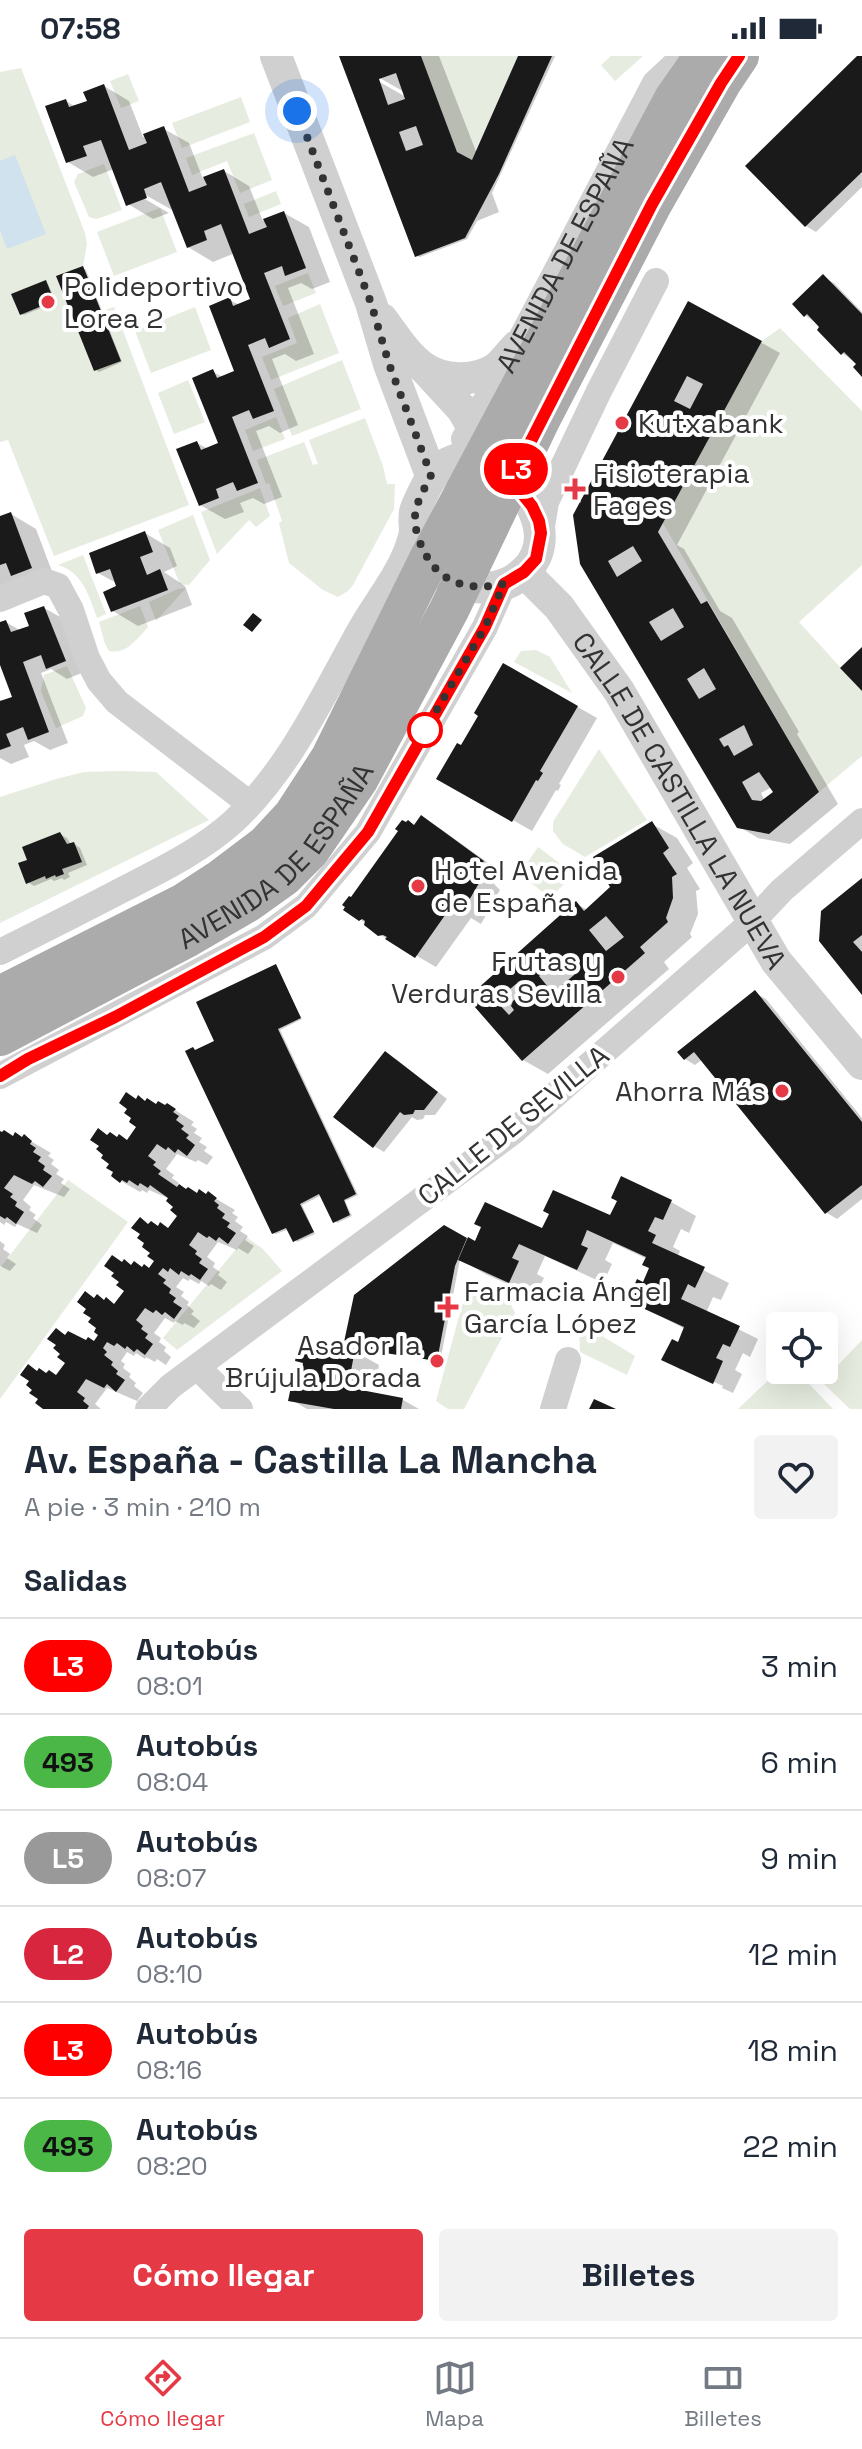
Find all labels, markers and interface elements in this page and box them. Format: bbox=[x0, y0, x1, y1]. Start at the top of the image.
text: 07:58 bbox=[40, 9, 120, 48]
your location bbox=[277, 91, 317, 131]
street label: AVENIDA DE ESPAÑA bbox=[488, 131, 641, 379]
place label: Polideportivo Lorea 2 bbox=[64, 268, 243, 336]
marker: Polideportivo Lorea 2 bbox=[39, 293, 57, 311]
place label: Kutxabank bbox=[638, 405, 784, 441]
marker: Kutxabank bbox=[613, 414, 631, 432]
line badge: L3 bbox=[480, 443, 552, 495]
text: L3 bbox=[500, 451, 532, 487]
place label: Fisioterapia Fages bbox=[593, 455, 749, 523]
marker: Fisioterapia Fages bbox=[564, 478, 586, 500]
street label: CALLE DE CASTILLA LA NUEVA bbox=[565, 625, 795, 976]
unlabelled marker bbox=[408, 713, 442, 747]
street label: AVENIDA DE ESPAÑA bbox=[172, 757, 382, 957]
place label: Hotel Avenida de España bbox=[434, 852, 618, 920]
marker: Hotel Avenida de España bbox=[409, 877, 427, 895]
place label: Frutas y Verduras Sevilla bbox=[391, 943, 602, 1011]
marker: Frutas y Verduras Sevilla bbox=[609, 968, 627, 986]
street label: CALLE DE SEVILLA bbox=[410, 1037, 616, 1213]
place label: Ahorra Más bbox=[615, 1073, 766, 1109]
marker: Ahorra Más bbox=[773, 1082, 791, 1100]
place label: Farmacia Ángel García López bbox=[464, 1273, 668, 1341]
marker: Farmacia Ángel García López bbox=[439, 1298, 457, 1316]
map controls bbox=[766, 1312, 838, 1384]
button: locate bbox=[766, 1312, 838, 1384]
place label: Asador la Brújula Dorada bbox=[225, 1327, 421, 1395]
marker: Asador la Brújula Dorada bbox=[428, 1352, 446, 1370]
button: heart bbox=[754, 1435, 838, 1519]
text: Av. España - Castilla La Mancha bbox=[24, 1436, 597, 1484]
text: A pie · 3 min · 210 m bbox=[24, 1490, 261, 1524]
text: Salidas bbox=[24, 1561, 128, 1600]
text: Autobús bbox=[136, 1630, 258, 1669]
text: 3 min bbox=[761, 1647, 838, 1686]
text: L3 bbox=[52, 1648, 84, 1684]
text: 08:01 bbox=[136, 1669, 203, 1703]
text: Autobús bbox=[136, 1726, 258, 1765]
text: 6 min bbox=[760, 1743, 838, 1782]
text: 493 bbox=[42, 1744, 94, 1780]
text: 08:04 bbox=[136, 1765, 208, 1799]
text: Autobús bbox=[136, 1822, 258, 1861]
text: 9 min bbox=[760, 1839, 838, 1878]
text: L5 bbox=[52, 1840, 84, 1876]
text: 08:07 bbox=[136, 1861, 206, 1895]
text: Autobús bbox=[136, 1918, 258, 1957]
text: 12 min bbox=[748, 1935, 838, 1974]
text: L2 bbox=[52, 1936, 84, 1972]
text: 08:10 bbox=[136, 1957, 203, 1991]
text: Autobús bbox=[136, 2014, 258, 2053]
text: 18 min bbox=[748, 2031, 838, 2070]
text: L3 bbox=[52, 2032, 84, 2068]
text: 08:16 bbox=[136, 2053, 202, 2087]
text: Autobús bbox=[136, 2110, 258, 2149]
text: 22 min bbox=[743, 2127, 838, 2166]
text: 493 bbox=[42, 2128, 94, 2164]
text: 08:20 bbox=[136, 2149, 208, 2183]
button: Cómo llegar bbox=[24, 2229, 423, 2321]
button: Billetes bbox=[439, 2229, 838, 2321]
tab: Cómo llegar bbox=[100, 2356, 225, 2432]
tab: Mapa bbox=[425, 2356, 484, 2432]
tab: Billetes bbox=[684, 2356, 762, 2432]

